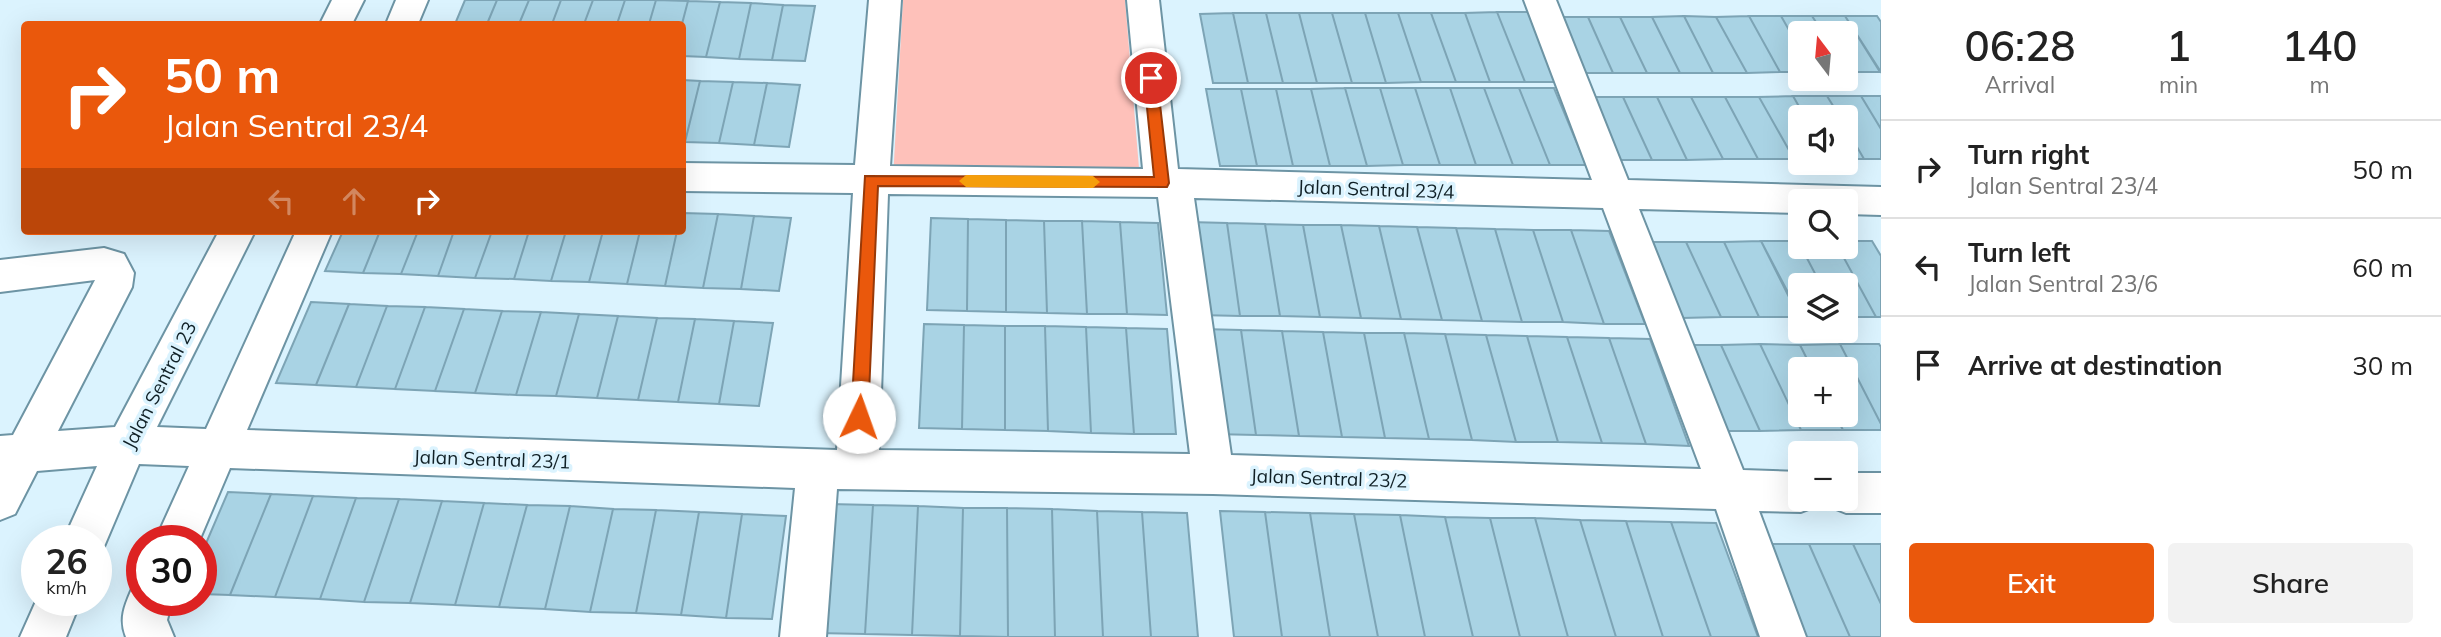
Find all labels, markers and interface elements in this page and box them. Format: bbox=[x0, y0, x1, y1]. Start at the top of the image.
text: 06:28 bbox=[1965, 19, 2075, 72]
text: 1 bbox=[2166, 19, 2191, 72]
text: 140 bbox=[2282, 19, 2357, 72]
north arrow bbox=[1788, 21, 1858, 91]
map controls bbox=[1788, 21, 1858, 511]
text: 50 m bbox=[164, 44, 280, 105]
pin bbox=[1121, 48, 1181, 108]
icon: right bbox=[49, 49, 140, 140]
icon: arrive bbox=[1132, 59, 1170, 97]
text: Arrival bbox=[1985, 70, 2055, 99]
text: min bbox=[2159, 70, 2198, 99]
text: m bbox=[2309, 70, 2330, 99]
text: Jalan Sentral 23/4 bbox=[164, 105, 428, 145]
button: sound bbox=[1788, 105, 1858, 175]
text: Turn right bbox=[1968, 138, 2089, 171]
icon: right bbox=[1909, 150, 1947, 188]
text: 50 m bbox=[2352, 153, 2413, 186]
text: Jalan Sentral 23/4 bbox=[1968, 171, 2158, 200]
street label: Jalan Sentral 23/4 bbox=[1297, 174, 1455, 204]
icon: left bbox=[262, 182, 300, 220]
icon: ahead bbox=[335, 182, 373, 220]
icon: right bbox=[408, 182, 446, 220]
button: search bbox=[1788, 189, 1858, 259]
text: Turn left bbox=[1968, 236, 2070, 269]
icon: left bbox=[1909, 248, 1947, 286]
text: 60 m bbox=[2352, 251, 2413, 284]
text: Jalan Sentral 23/6 bbox=[1968, 269, 2158, 298]
button: layers bbox=[1788, 273, 1858, 343]
street label: Jalan Sentral 23 bbox=[117, 317, 201, 453]
icon: arrive bbox=[1909, 346, 1947, 384]
text: Arrive at destination bbox=[1968, 349, 2223, 382]
text: 30 m bbox=[2352, 349, 2413, 382]
button: + bbox=[1788, 357, 1858, 427]
position arrow bbox=[822, 380, 896, 454]
button: − bbox=[1788, 441, 1858, 511]
street label: Jalan Sentral 23/1 bbox=[413, 444, 571, 474]
street label: Jalan Sentral 23/2 bbox=[1250, 463, 1408, 493]
speed limit sign: 30 bbox=[126, 525, 217, 616]
text: 26 bbox=[45, 539, 88, 583]
button: Exit bbox=[1909, 543, 2154, 623]
button: Share bbox=[2168, 543, 2413, 623]
text: km/h bbox=[46, 576, 87, 599]

